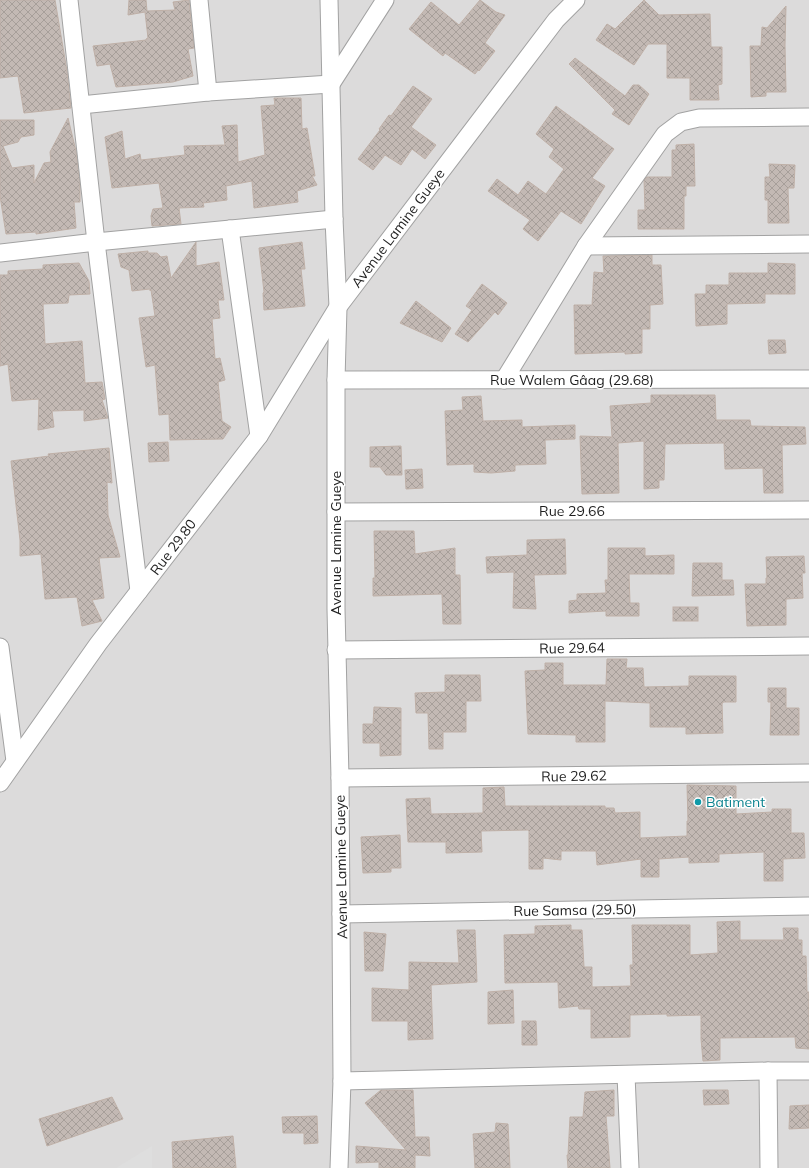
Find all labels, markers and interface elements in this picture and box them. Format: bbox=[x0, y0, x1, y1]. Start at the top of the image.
street label: Avenue Lamine Gueye bbox=[347, 165, 449, 291]
street label: Rue Walem Gâag (29.68) bbox=[490, 371, 654, 389]
street label: Avenue Lamine Gueye bbox=[327, 471, 345, 615]
street label: Rue 29.66 bbox=[539, 502, 605, 520]
street label: Rue 29.80 bbox=[146, 515, 200, 579]
street label: Rue 29.64 bbox=[539, 638, 606, 658]
street label: Rue 29.62 bbox=[541, 766, 607, 786]
place label: Batiment bbox=[706, 793, 765, 811]
street label: Avenue Lamine Gueye bbox=[331, 795, 351, 939]
marker: Batiment bbox=[693, 797, 703, 807]
street label: Rue Samsa (29.50) bbox=[513, 900, 637, 920]

